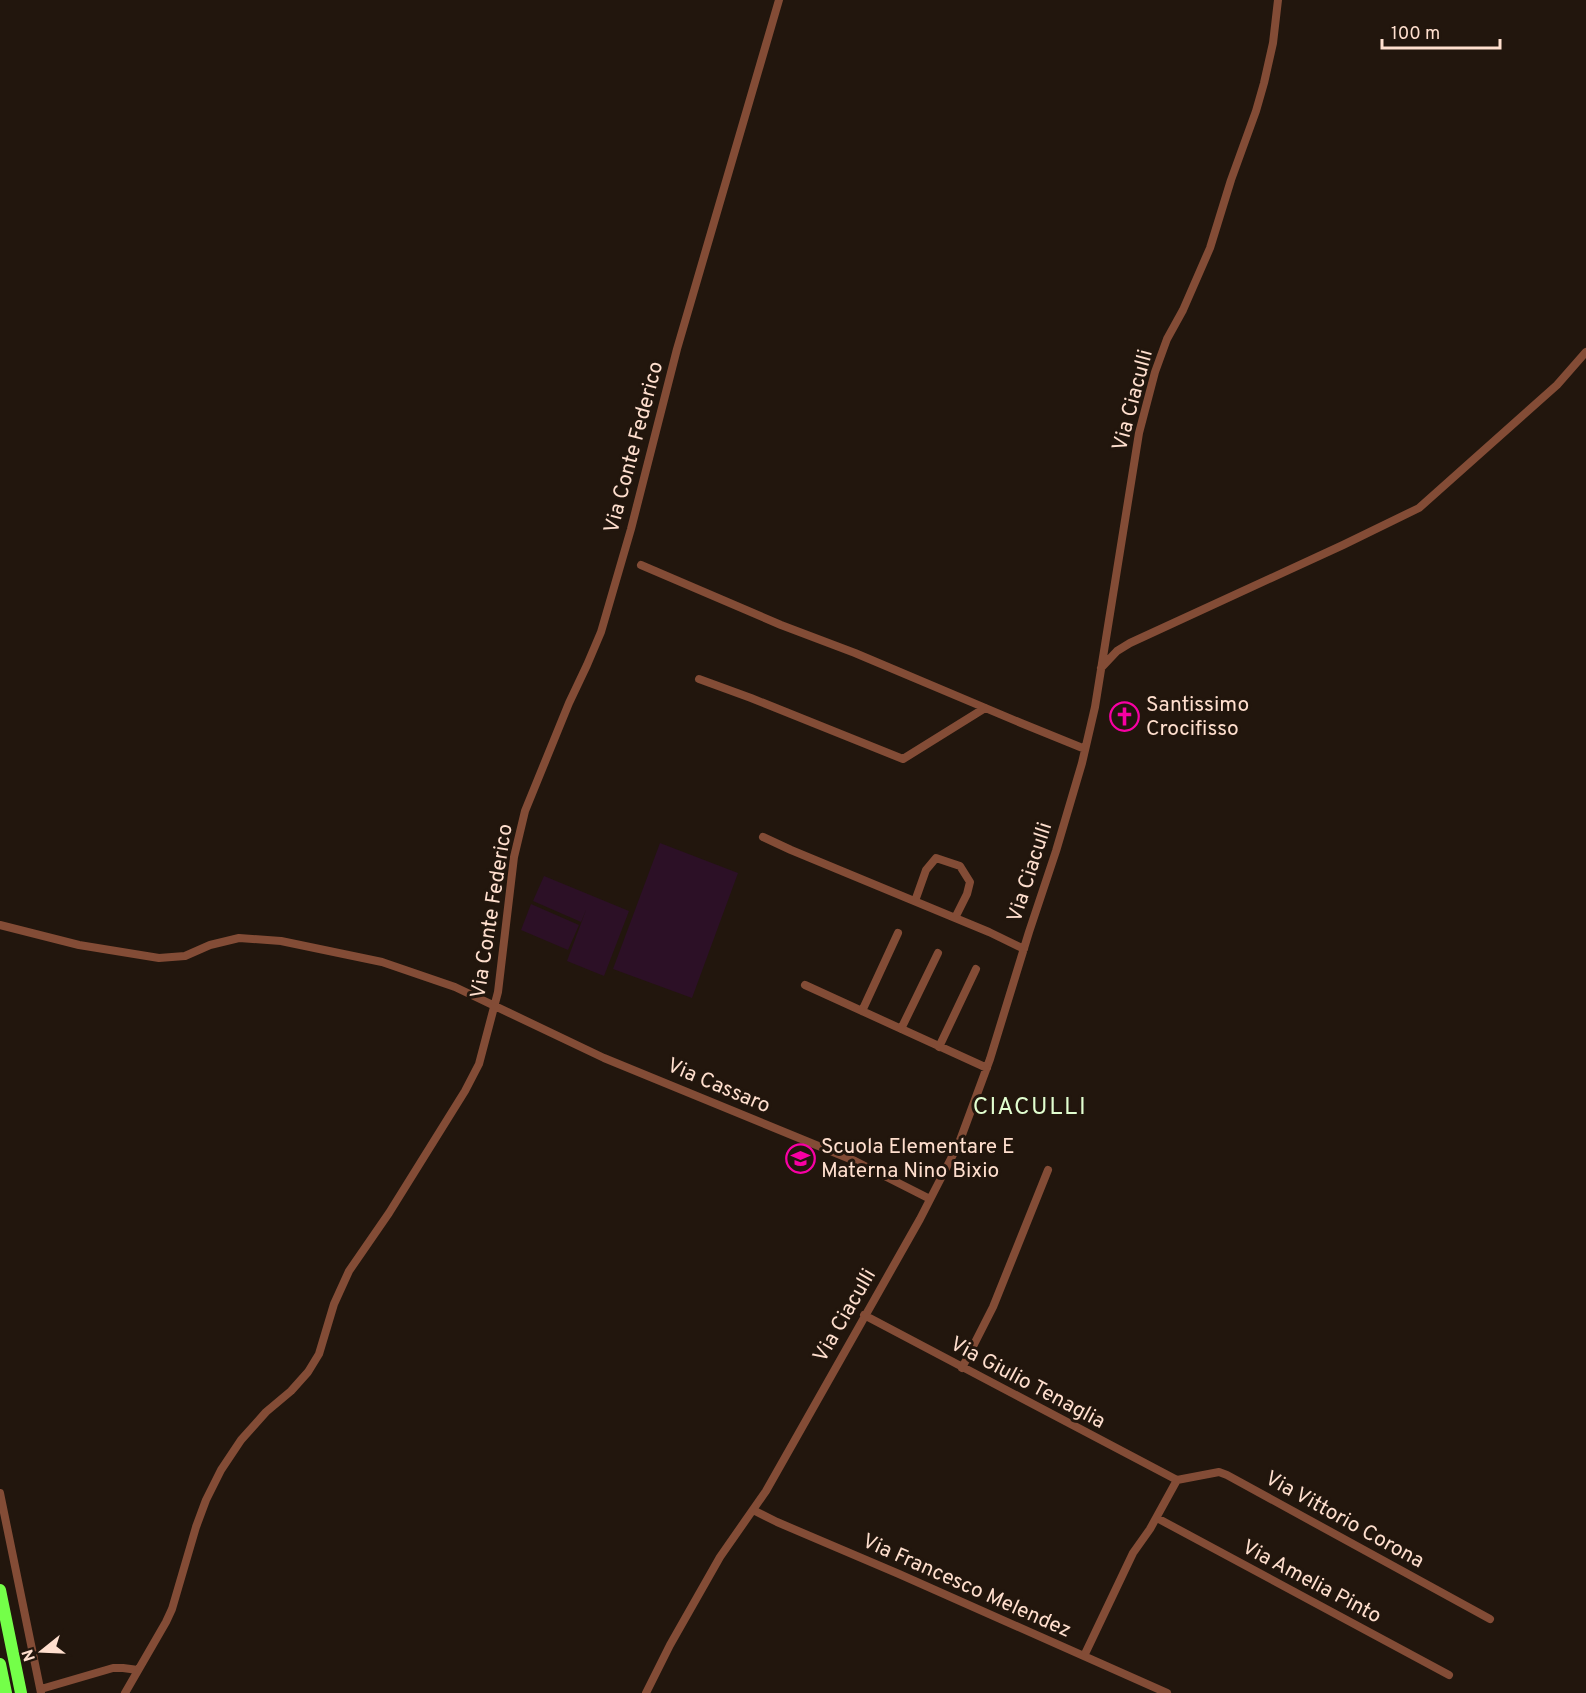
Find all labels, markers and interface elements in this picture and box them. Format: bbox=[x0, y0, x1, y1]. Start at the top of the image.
scale bar bbox=[1382, 12, 1500, 50]
text: 100 m bbox=[1391, 23, 1440, 46]
street label: Via Ciaculli bbox=[1107, 347, 1160, 454]
street label: Via Conte Federico bbox=[599, 359, 670, 536]
place label: Santissimo Crocifisso bbox=[1146, 692, 1249, 743]
church icon: Santissimo Crocifisso bbox=[1109, 700, 1141, 732]
street label: Via Ciaculli bbox=[1002, 819, 1059, 926]
street label: Via Conte Federico bbox=[465, 822, 520, 1001]
street label: Via Cassaro bbox=[663, 1053, 774, 1120]
district label: CIACULLI bbox=[973, 1093, 1087, 1123]
place label: Scuola Elementare E Materna Nino Bixio bbox=[821, 1134, 1015, 1185]
school or university icon: Scuola Elementare E Materna Nino Bixio bbox=[784, 1142, 816, 1174]
street label: Via Ciaculli bbox=[808, 1264, 883, 1367]
street label: Via Giulio Tenaglia bbox=[945, 1331, 1110, 1436]
street label: Via Vittorio Corona bbox=[1260, 1465, 1429, 1575]
street label: Via Francesco Melendez bbox=[858, 1528, 1075, 1645]
street label: Via Amelia Pinto bbox=[1237, 1534, 1386, 1630]
north arrow bbox=[12, 1621, 72, 1681]
text: N bbox=[18, 1646, 41, 1664]

